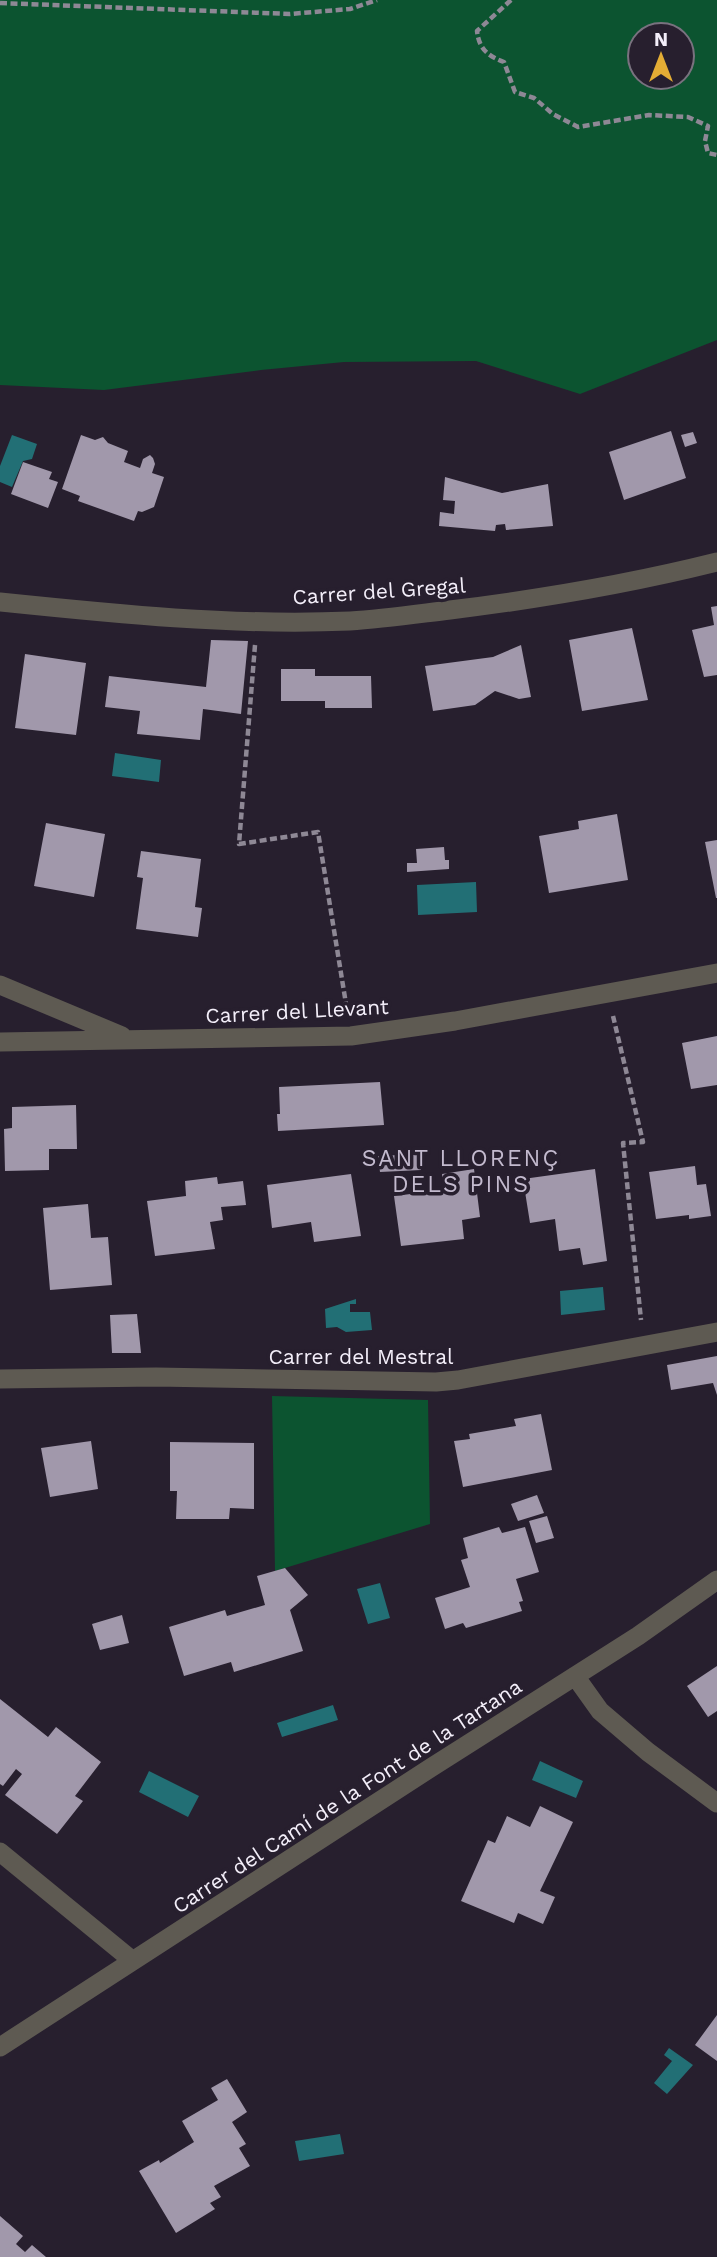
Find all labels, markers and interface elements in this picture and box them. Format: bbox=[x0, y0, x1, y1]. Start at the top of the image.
north arrow bbox=[626, 21, 696, 91]
text: N bbox=[654, 28, 668, 51]
street label: Carrer del Gregal bbox=[292, 572, 467, 610]
street label: Carrer del Llevant bbox=[205, 994, 390, 1028]
district label: SANT LLORENÇ DELS PINS bbox=[362, 1145, 560, 1198]
street label: Carrer del Mestral bbox=[269, 1344, 454, 1369]
street label: Carrer del Camí de la Font de la Tartana bbox=[168, 1674, 526, 1918]

